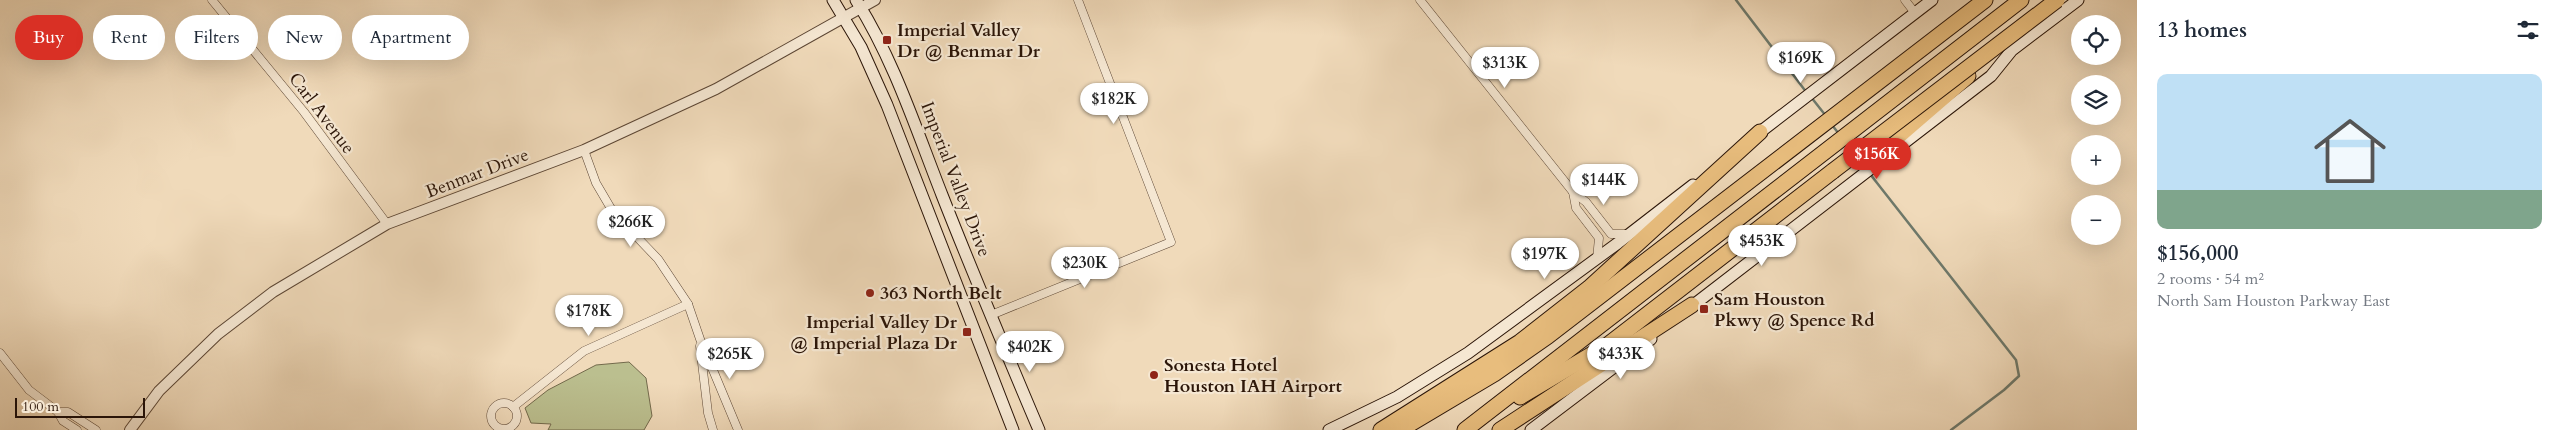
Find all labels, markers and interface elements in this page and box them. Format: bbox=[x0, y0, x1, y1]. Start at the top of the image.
chip: Buy bbox=[15, 15, 83, 60]
chip: Rent bbox=[93, 15, 165, 60]
chip: Filters bbox=[175, 15, 258, 60]
chip: New bbox=[268, 15, 342, 60]
chip: Apartment bbox=[352, 15, 469, 60]
map controls bbox=[2071, 15, 2121, 245]
button: locate bbox=[2071, 15, 2121, 65]
text: 13 homes bbox=[2157, 16, 2247, 45]
icon: filters bbox=[2514, 16, 2542, 44]
place label: Imperial Valley Dr @ Benmar Dr bbox=[897, 18, 1041, 64]
marker: Imperial Valley Dr @ Benmar Dr bbox=[881, 34, 893, 46]
pin: $169K bbox=[1766, 42, 1836, 84]
pin: $313K bbox=[1470, 46, 1540, 89]
text: $169K bbox=[1778, 47, 1824, 69]
text: $313K bbox=[1482, 52, 1528, 74]
street label: Carl Avenue bbox=[283, 67, 360, 159]
button: layers bbox=[2071, 75, 2121, 125]
pin: $182K bbox=[1079, 82, 1149, 125]
text: $182K bbox=[1091, 88, 1137, 110]
street label: Imperial Valley Drive bbox=[914, 98, 997, 260]
icon: home bbox=[2305, 106, 2395, 196]
button: + bbox=[2071, 135, 2121, 185]
pin: $156K bbox=[1842, 138, 1912, 180]
street label: Benmar Drive bbox=[422, 142, 532, 205]
text: $156K bbox=[1854, 143, 1900, 165]
pin: $144K bbox=[1569, 164, 1639, 206]
text: $144K bbox=[1581, 169, 1627, 191]
button: − bbox=[2071, 195, 2121, 245]
pin: $266K bbox=[596, 206, 666, 248]
text: $266K bbox=[608, 211, 654, 233]
pin: $453K bbox=[1727, 224, 1797, 267]
text: $453K bbox=[1739, 230, 1785, 252]
pin: $197K bbox=[1510, 238, 1580, 280]
text: $156,000 bbox=[2157, 239, 2238, 268]
text: $197K bbox=[1522, 243, 1568, 265]
pin: $230K bbox=[1050, 246, 1120, 289]
text: $230K bbox=[1062, 252, 1108, 274]
text: 2 rooms · 54 m² bbox=[2157, 268, 2264, 290]
place label: 363 North Belt bbox=[880, 281, 1002, 306]
marker: 363 North Belt bbox=[864, 287, 876, 299]
place label: Sam Houston Pkwy @ Spence Rd bbox=[1714, 287, 1875, 333]
text: North Sam Houston Parkway East bbox=[2157, 290, 2390, 312]
pin: $178K bbox=[554, 294, 624, 337]
text: $178K bbox=[566, 300, 612, 322]
marker: Sam Houston Pkwy @ Spence Rd bbox=[1698, 303, 1710, 315]
place label: Imperial Valley Dr @ Imperial Plaza Dr bbox=[790, 310, 958, 356]
marker: Imperial Valley Dr @ Imperial Plaza Dr bbox=[961, 326, 973, 338]
pin: $402K bbox=[995, 330, 1065, 373]
text: $402K bbox=[1007, 336, 1053, 358]
pin: $265K bbox=[695, 338, 765, 380]
pin: $433K bbox=[1586, 338, 1656, 380]
text: $265K bbox=[707, 343, 753, 365]
text: $433K bbox=[1598, 343, 1644, 365]
place label: Sonesta Hotel Houston IAH Airport bbox=[1164, 353, 1342, 399]
marker: Sonesta Hotel Houston IAH Airport bbox=[1148, 369, 1160, 381]
scale bar bbox=[15, 395, 145, 418]
text: 100 m bbox=[22, 397, 59, 416]

